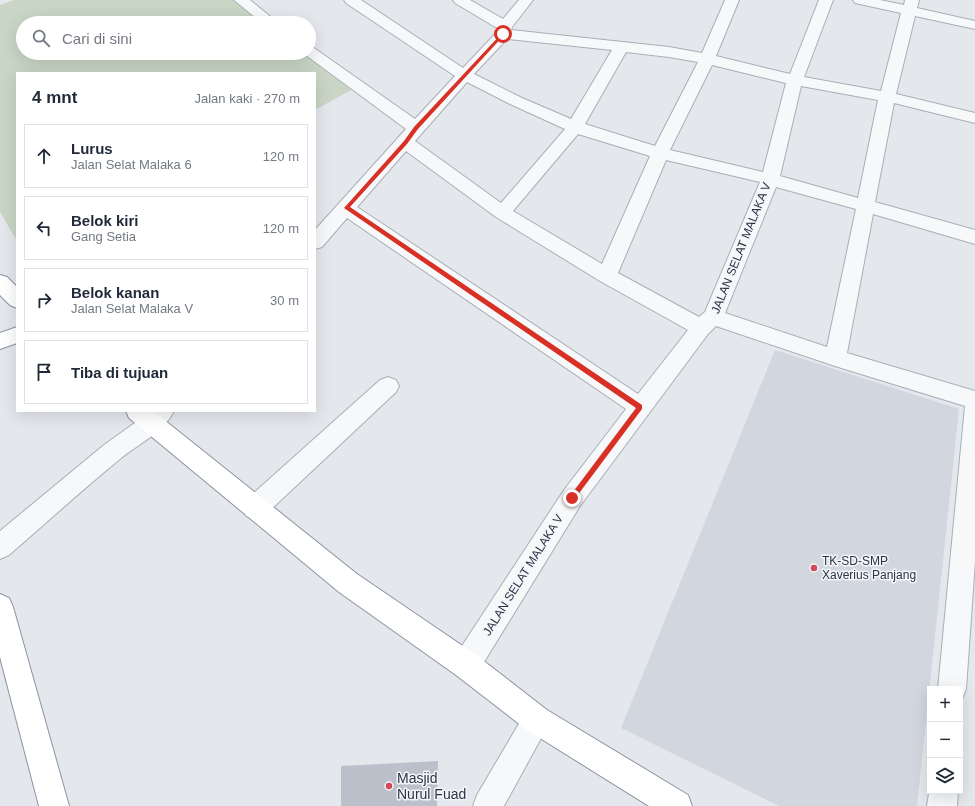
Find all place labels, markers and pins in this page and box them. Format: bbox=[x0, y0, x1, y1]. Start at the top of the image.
place label: TK-SD-SMP Xaverius Panjang bbox=[822, 554, 916, 582]
marker: TK-SD-SMP Xaverius Panjang bbox=[809, 563, 819, 573]
place label: Masjid Nurul Fuad bbox=[397, 770, 466, 802]
marker: Masjid Nurul Fuad bbox=[384, 781, 394, 791]

